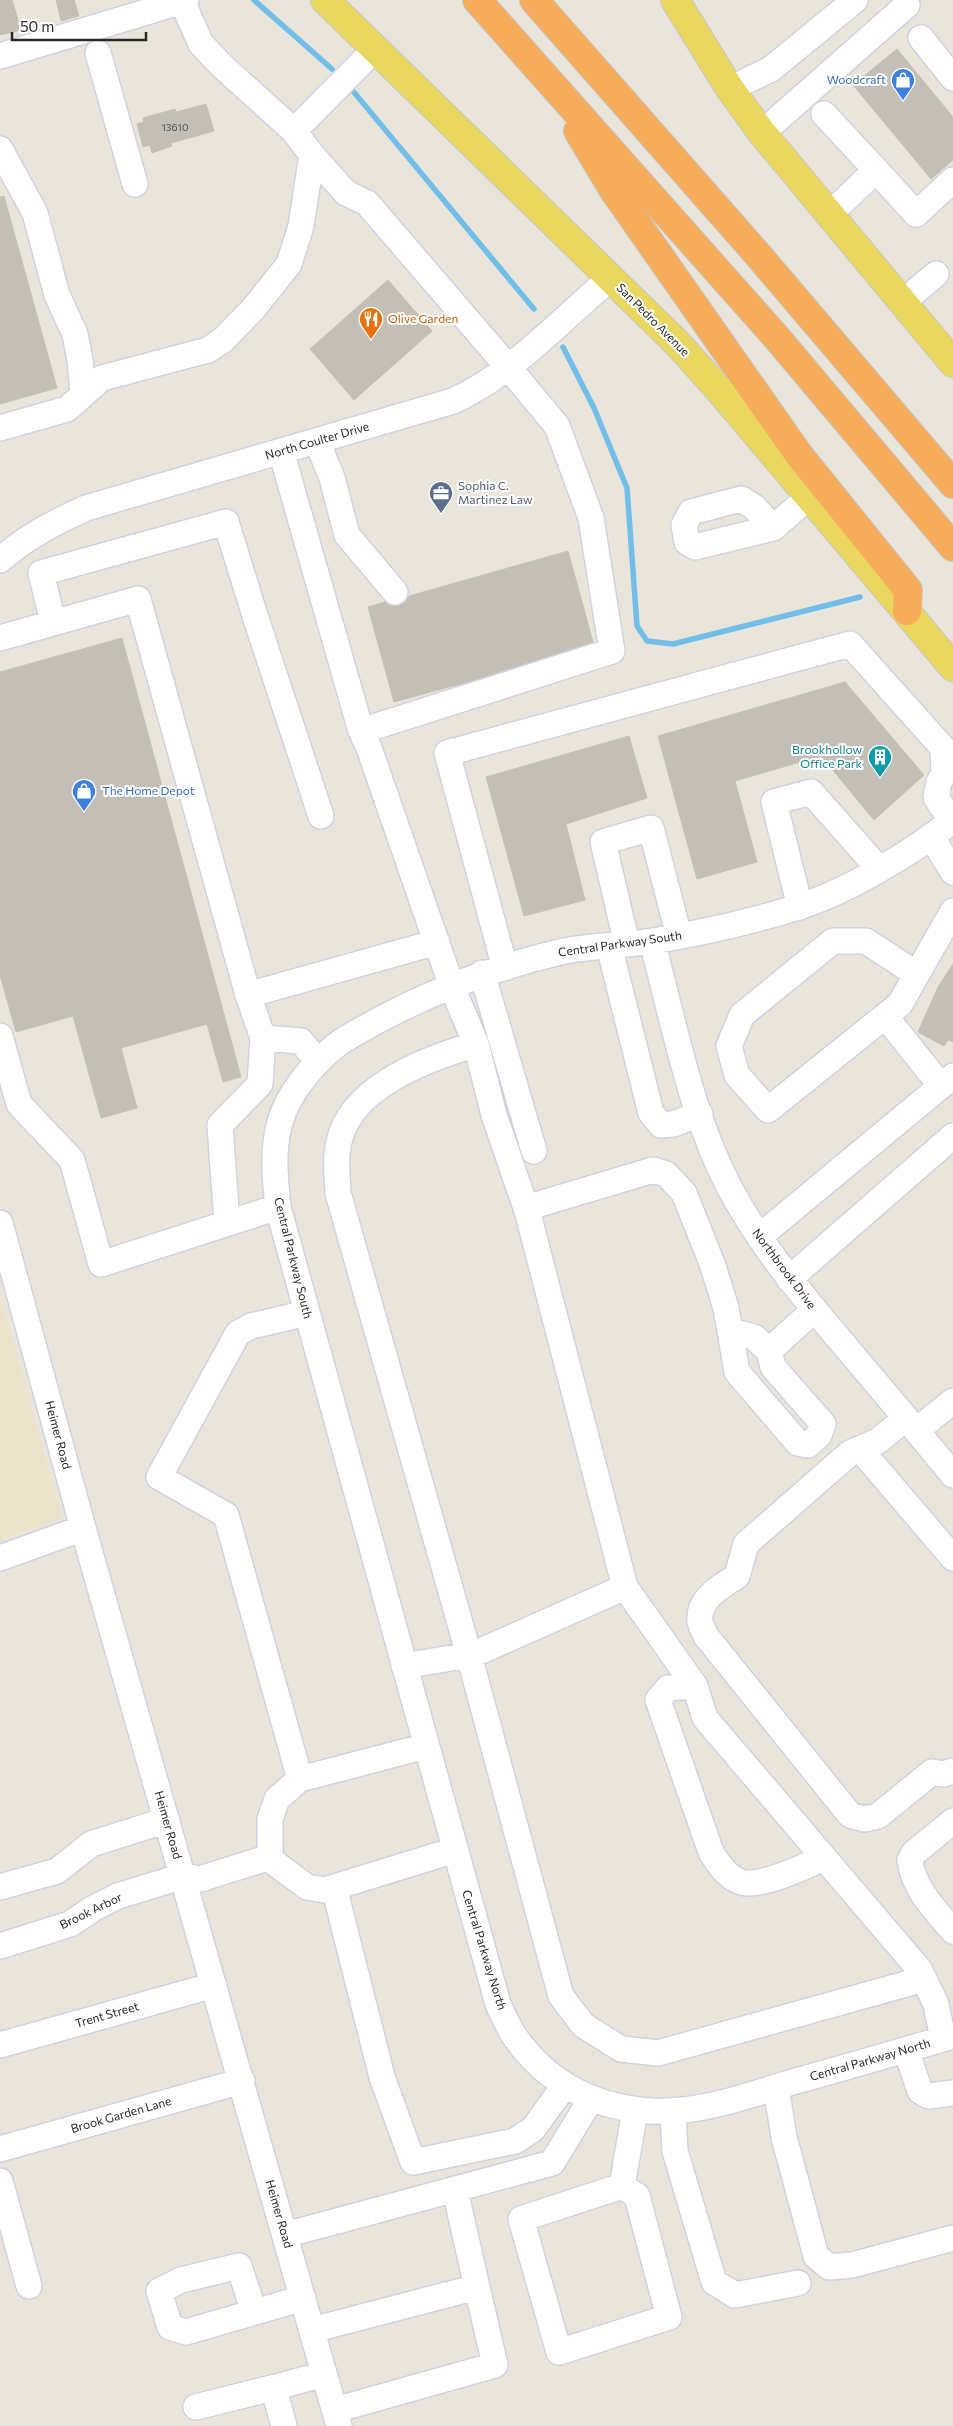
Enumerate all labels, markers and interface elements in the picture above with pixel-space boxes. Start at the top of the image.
scale bar [12,10,146,42]
text: 50 m [20,17,54,35]
shop icon: Woodcraft [890,67,916,101]
place label: Woodcraft [827,72,886,86]
house number: 13610 [162,121,188,133]
street label: San Pedro Avenue [614,280,693,359]
restaurant icon: Olive Garden [358,306,384,340]
place label: Olive Garden [388,311,458,325]
street label: North Coulter Drive [263,418,370,462]
place label: Sophia C. Martinez Law [458,478,533,506]
office icon: Sophia C. Martinez Law [428,480,454,514]
place label: Brookhollow Office Park [792,742,862,770]
building icon: Brookhollow Office Park [867,744,893,778]
shop icon: The Home Depot [71,778,97,812]
place label: The Home Depot [102,783,195,797]
street label: Central Parkway South [557,927,683,959]
street label: Central Parkway South [272,1196,316,1320]
street label: Northbrook Drive [750,1226,819,1311]
street label: Heimer Road [43,1399,75,1471]
street label: Heimer Road [153,1789,185,1861]
street label: Central Parkway North [460,1888,510,2011]
street label: Brook Arbor [57,1889,124,1931]
street label: Trent Street [73,1998,140,2030]
street label: Central Parkway North [808,2035,932,2083]
street label: Brook Garden Lane [69,2093,173,2135]
street label: Heimer Road [264,2178,296,2250]

